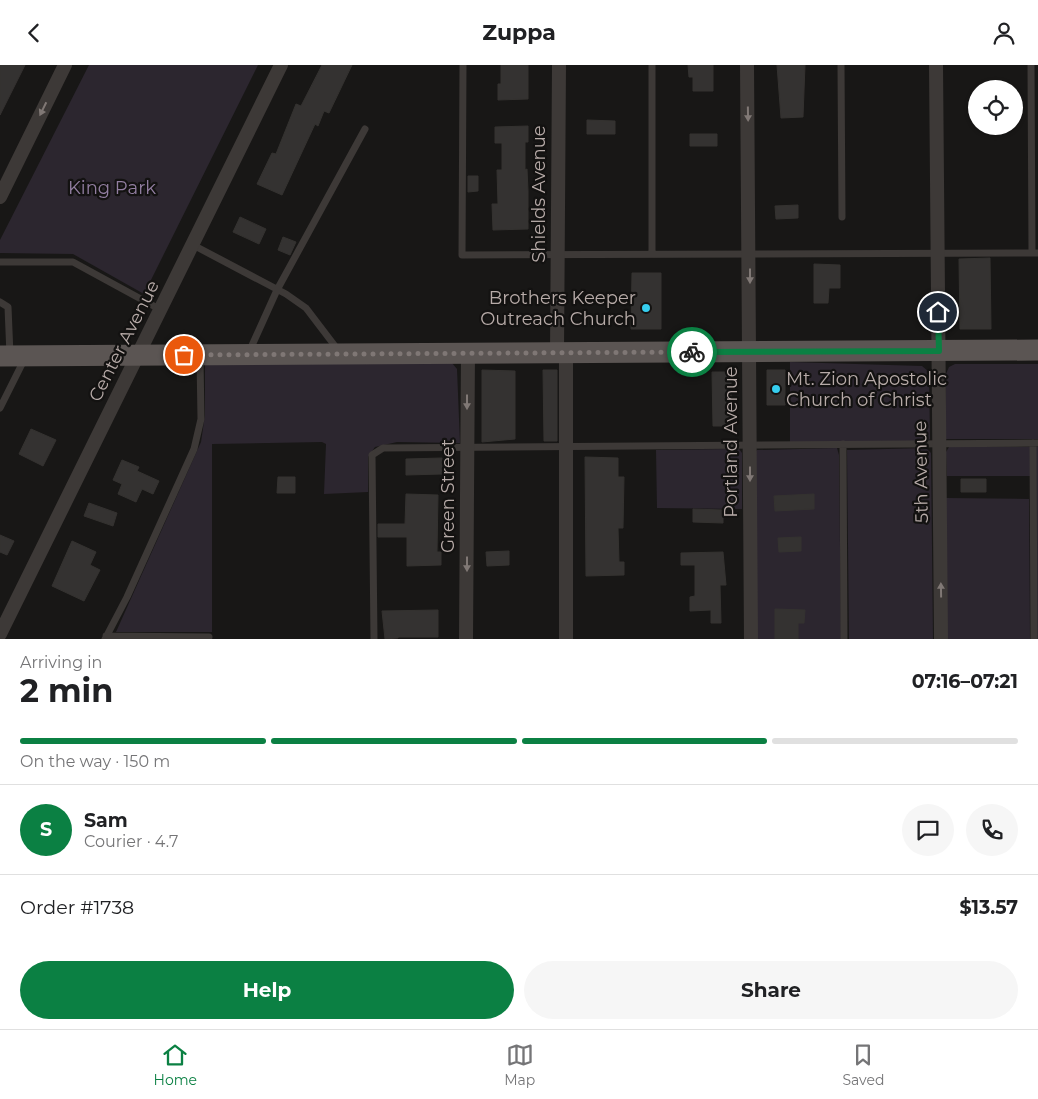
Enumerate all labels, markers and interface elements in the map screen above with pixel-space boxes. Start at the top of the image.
icon: back [20,19,48,47]
text: Zuppa [482,19,556,46]
icon: person [990,19,1018,47]
map controls [968,80,1023,135]
button: locate [968,80,1023,135]
one-way arrow [39,102,47,116]
one-way arrow [744,106,752,122]
street label: Shields Avenue [528,125,550,263]
park label: King Park [68,177,156,199]
one-way arrow [746,268,754,284]
street label: Center Avenue [84,277,164,405]
place label: Brothers Keeper Outreach Church [480,287,636,330]
pin [917,291,959,333]
icon: home [924,298,952,326]
marker: Brothers Keeper Outreach Church [640,302,652,314]
courier [667,327,717,377]
pin [163,334,205,376]
icon: bike [678,338,706,366]
icon: bag [170,341,198,369]
street label: Portland Avenue [720,366,742,518]
place label: Mt. Zion Apostolic Church of Christ [786,368,947,411]
marker: Mt. Zion Apostolic Church of Christ [770,383,782,395]
one-way arrow [463,394,471,410]
street label: 5th Avenue [909,421,933,523]
street label: Green Street [437,439,459,553]
one-way arrow [746,466,754,482]
one-way arrow [463,557,471,573]
one-way arrow [937,582,945,598]
text: Arriving in [20,653,102,672]
text: 07:16–07:21 [912,670,1018,693]
text: 2 min [20,671,113,710]
text: On the way · 150 m [20,752,170,771]
button: chat [902,804,954,856]
button: phone [966,804,1018,856]
text: Sam [84,809,128,832]
text: S [40,818,52,841]
text: Courier · 4.7 [84,832,178,851]
text: Order #1738 [20,896,134,919]
text: $13.57 [960,896,1018,919]
button: Help [20,961,514,1019]
button: Share [524,961,1018,1019]
tab: Home [154,1041,197,1089]
tab: Map [504,1041,535,1089]
tab: Saved [842,1041,884,1089]

